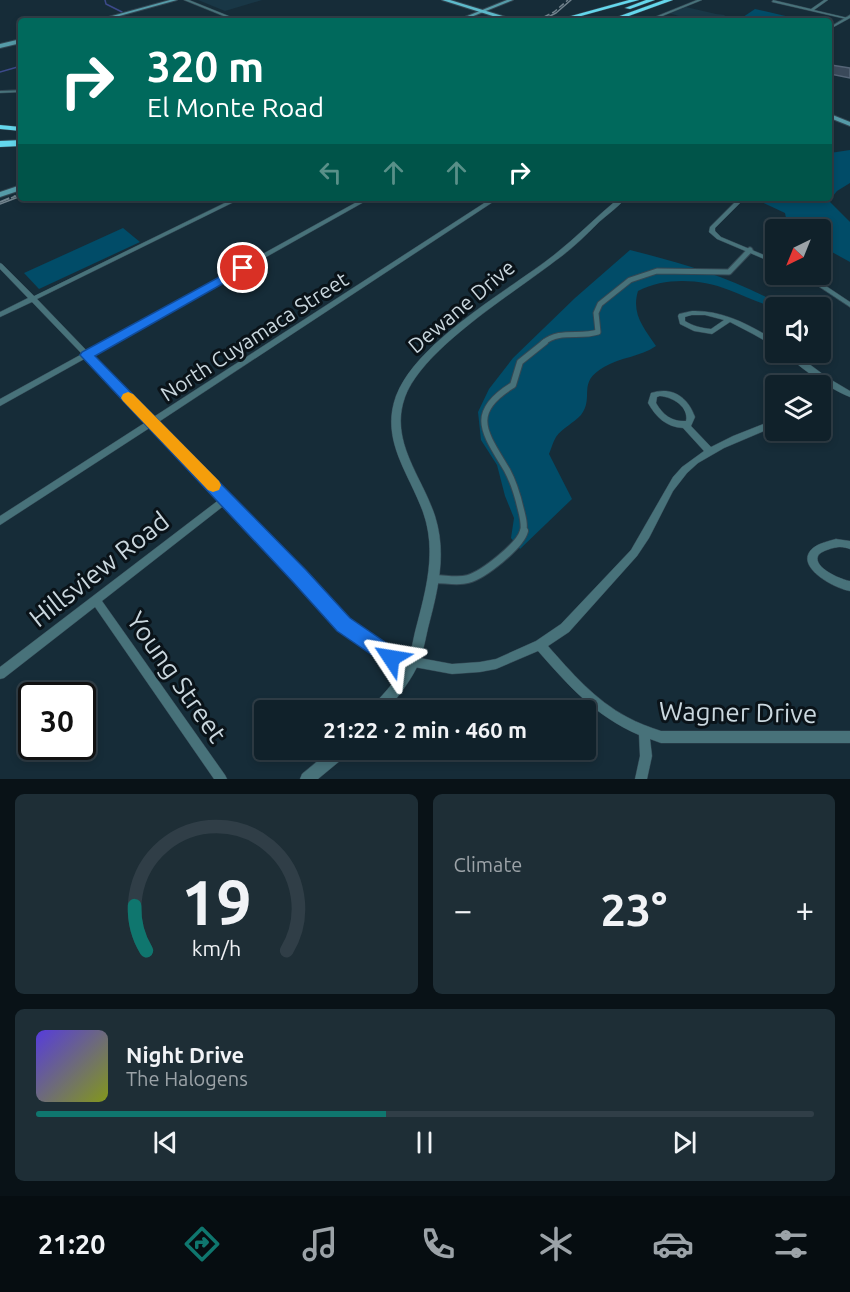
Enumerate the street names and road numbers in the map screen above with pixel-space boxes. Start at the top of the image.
street label: Dewane Drive [403,255,519,357]
street label: North Cuyamaca Street [156,266,352,406]
street label: Hillsview Road [24,506,174,632]
street label: Young Street [121,606,233,748]
street label: Wagner Drive [659,696,817,728]

